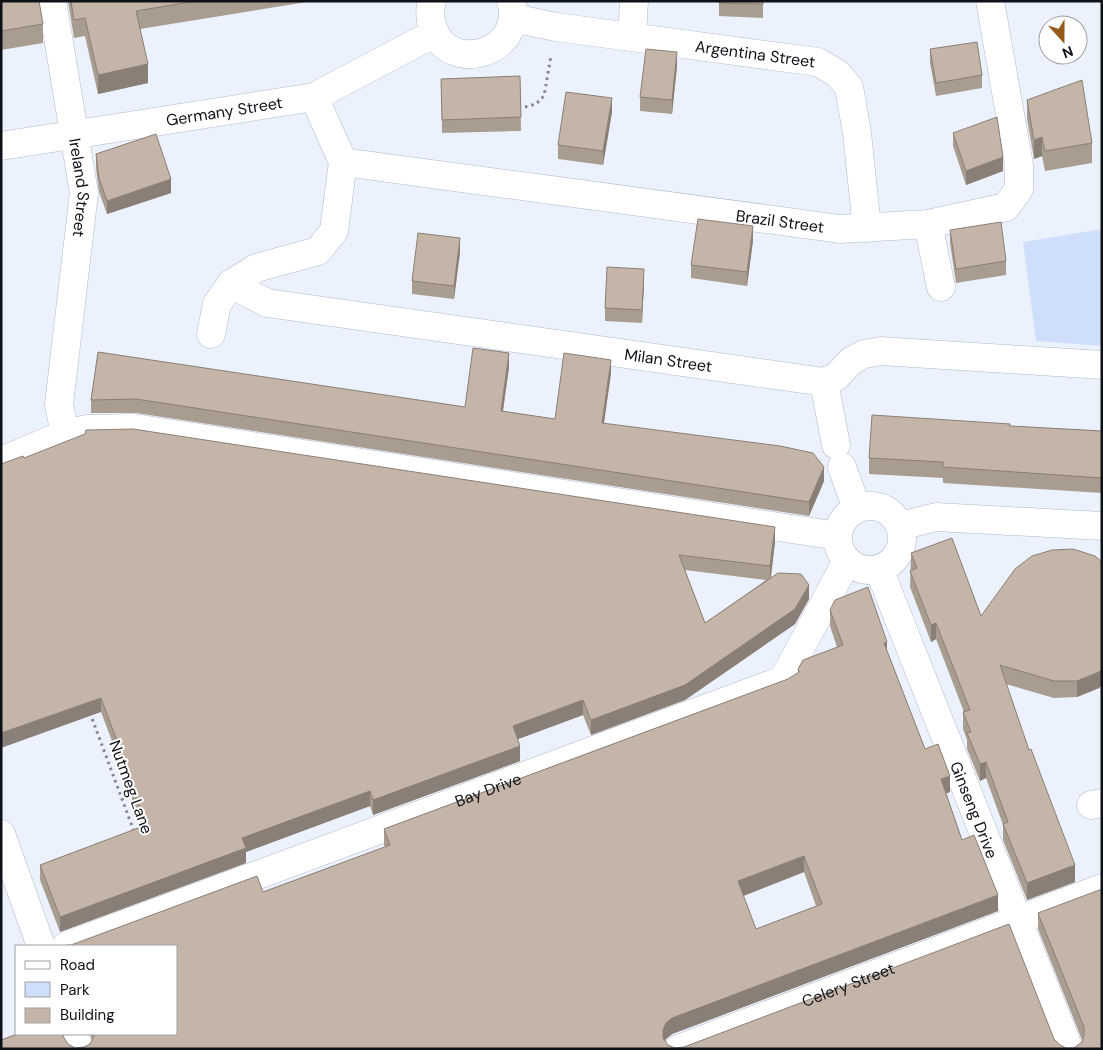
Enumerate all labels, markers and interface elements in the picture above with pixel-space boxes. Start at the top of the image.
north arrow [1038,15,1088,65]
street label: Argentina Street [694,35,817,72]
text: N [1060,42,1076,62]
street label: Germany Street [165,92,284,131]
street label: Ireland Street [65,137,95,238]
street label: Brazil Street [735,205,825,237]
street label: Milan Street [623,343,714,377]
street label: Nutmeg Lane [104,737,158,837]
street label: Ginseng Drive [946,758,1003,861]
street label: Bay Drive [452,768,524,811]
legend [15,945,178,1035]
text: Road [60,955,95,975]
street label: Celery Street [799,957,898,1012]
text: Park [60,980,90,1000]
text: Building [60,1005,115,1025]

